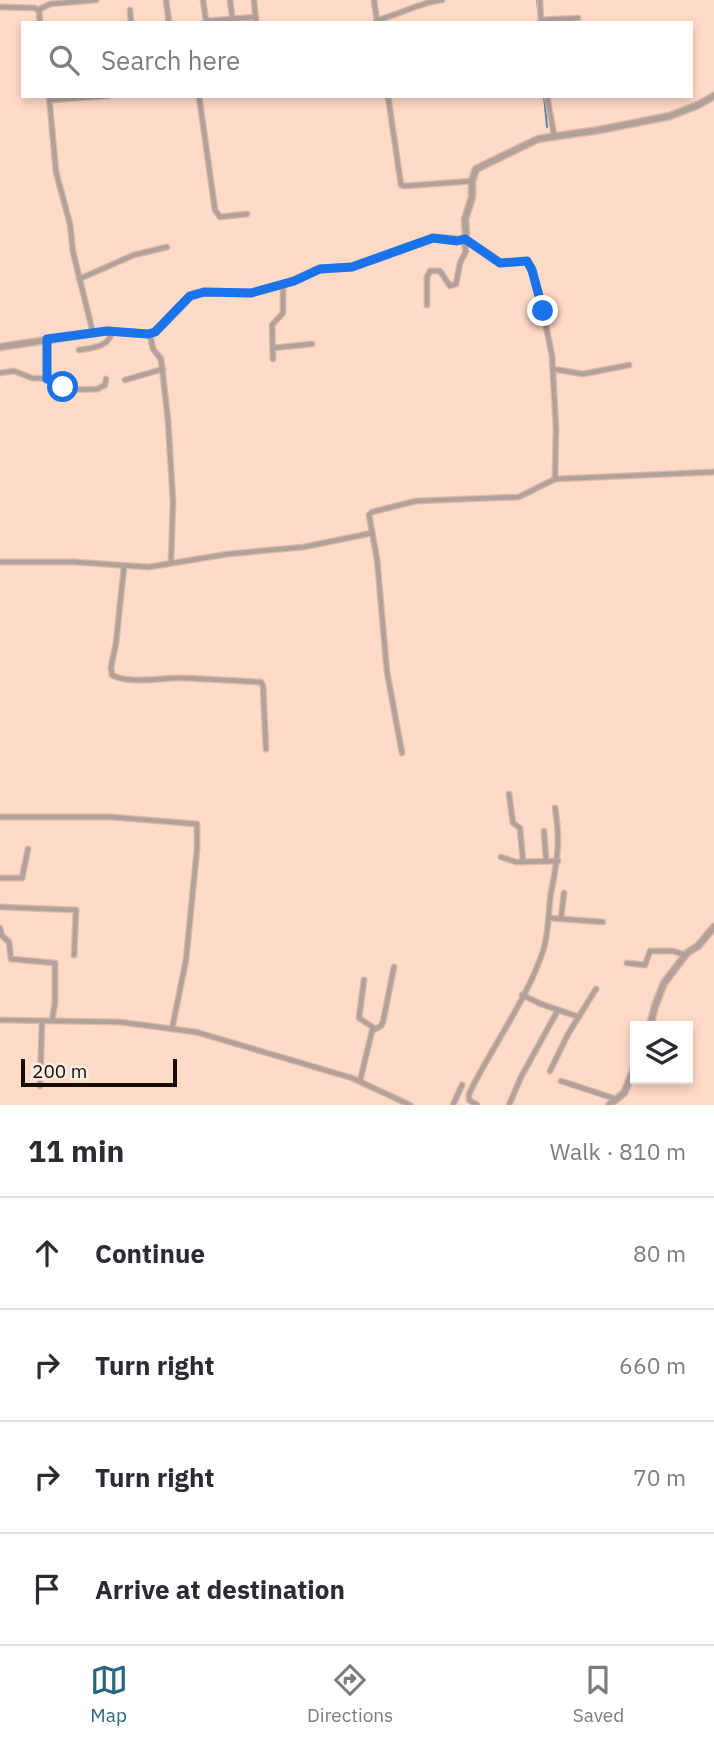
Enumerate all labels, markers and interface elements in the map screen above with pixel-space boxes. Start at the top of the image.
search box [21,21,693,98]
icon: search [45,41,83,79]
text: Search here [101,43,240,77]
route end [527,295,558,326]
route start [47,371,78,402]
map controls [630,1021,693,1084]
button: layers [630,1021,693,1084]
scale bar [21,1056,177,1088]
text: 200 m [32,1059,87,1083]
text: 11 min [28,1131,124,1170]
text: Walk · 810 m [550,1136,686,1166]
icon: ahead [28,1234,66,1272]
text: Continue [95,1236,205,1270]
text: 80 m [633,1238,686,1268]
icon: right [28,1346,66,1384]
text: Turn right [95,1348,214,1382]
text: 660 m [619,1350,686,1380]
icon: right [28,1458,66,1496]
text: Turn right [95,1460,214,1494]
text: 70 m [633,1462,686,1492]
icon: arrive [28,1570,66,1608]
text: Arrive at destination [95,1572,345,1606]
tab: Map [90,1661,128,1727]
tab: Directions [307,1661,393,1727]
tab: Saved [573,1661,624,1727]

